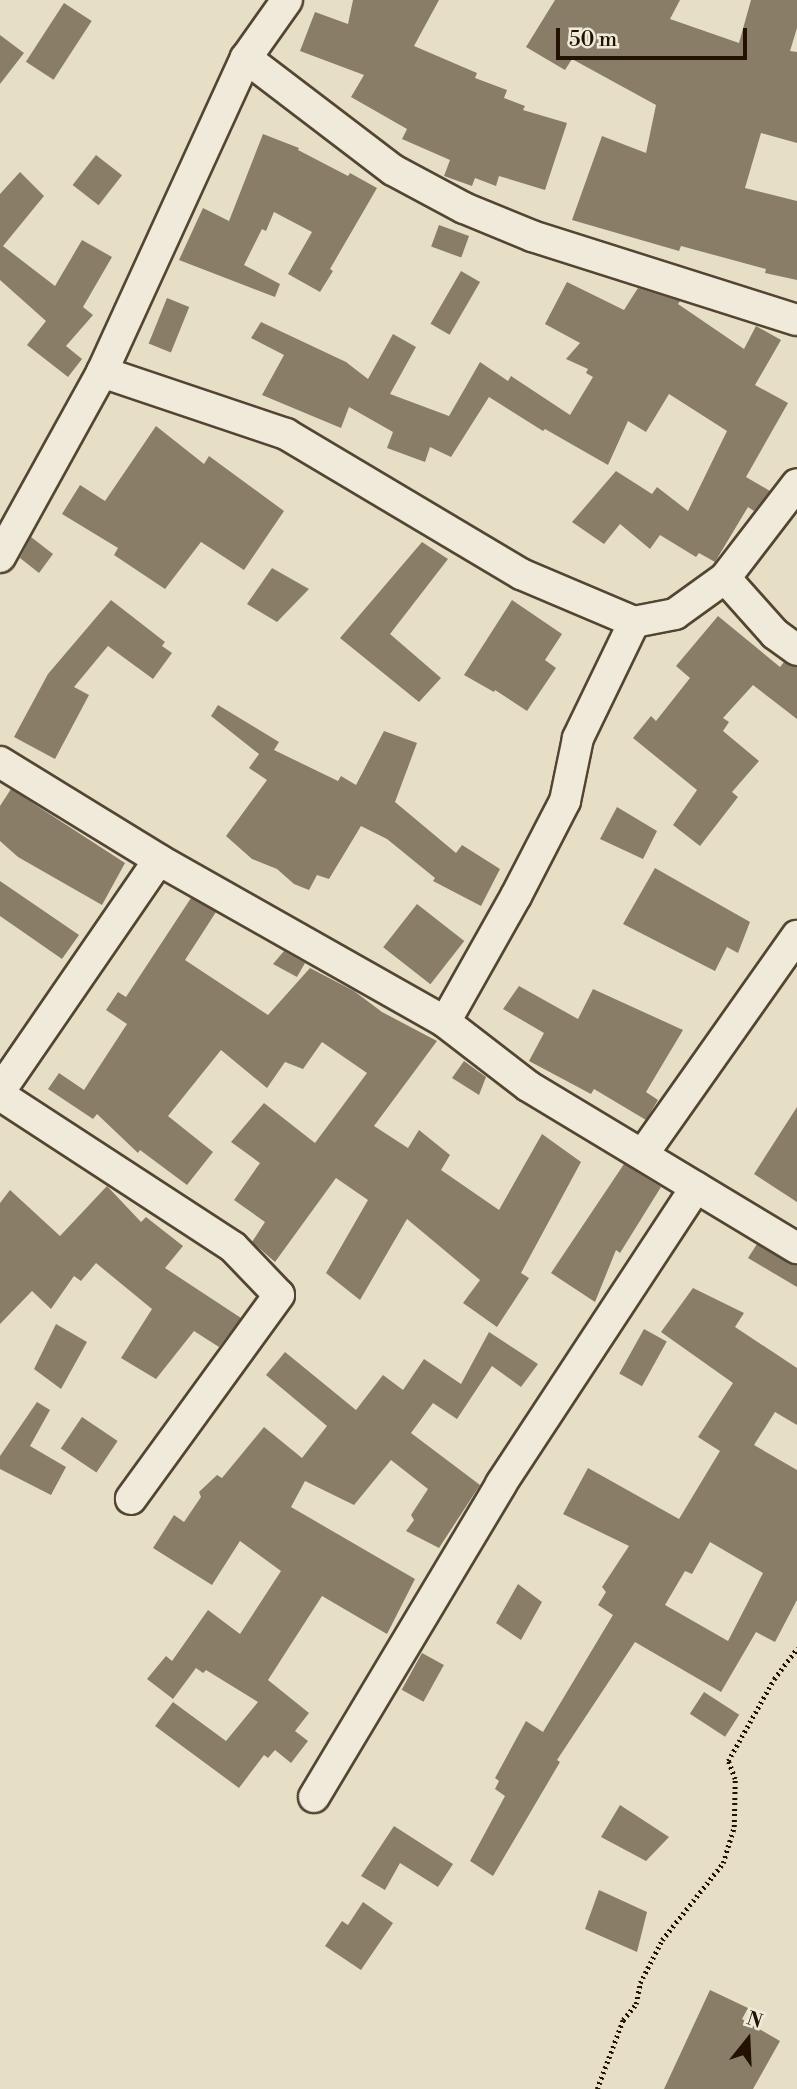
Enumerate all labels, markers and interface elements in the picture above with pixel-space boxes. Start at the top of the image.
scale bar [559,14,750,58]
text: 50 m [569,27,617,53]
north arrow [713,2005,783,2075]
text: N [744,2006,765,2034]

